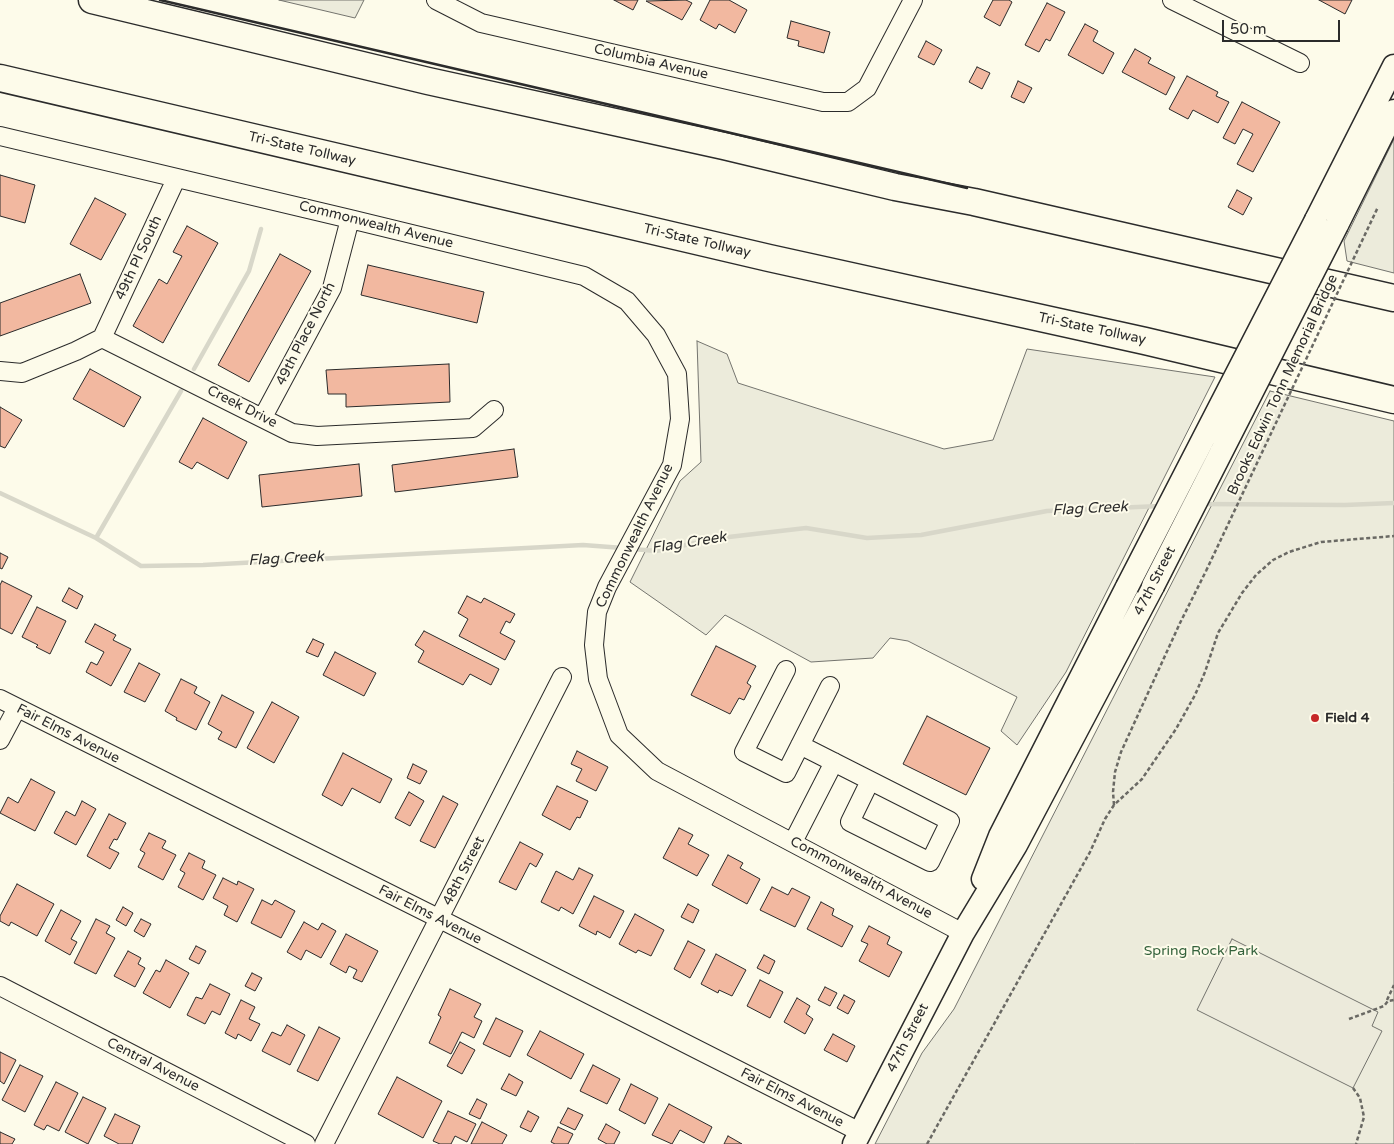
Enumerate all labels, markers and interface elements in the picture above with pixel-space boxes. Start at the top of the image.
scale bar [1224,10,1342,42]
text: 50 m [1230,20,1267,38]
street label: Columbia Avenue [592,41,710,83]
street label: Tri-State Tollway [247,128,357,170]
street label: Commonwealth Avenue [297,198,455,252]
street label: 49th Pl South [112,213,166,303]
street label: Tri-State Tollway [642,220,752,262]
street label: Brooks Edwin Tonn Memorial Bridge [1224,272,1342,498]
street label: 49th Place North [273,280,339,388]
street label: Tri-State Tollway [1037,309,1147,349]
street label: Creek Drive [204,382,280,432]
street label: Commonwealth Avenue [593,461,677,611]
water label: Flag Creek [1052,498,1128,520]
water label: Flag Creek [650,528,728,558]
street label: 47th Street [1130,544,1180,618]
water label: Flag Creek [248,548,324,570]
street label: Fair Elms Avenue [14,701,122,767]
place label: Field 4 [1325,710,1370,726]
marker: Field 4 [1309,712,1321,724]
street label: Commonwealth Avenue [787,833,935,923]
street label: 48th Street [439,834,489,908]
street label: Fair Elms Avenue [376,882,484,948]
park label: Spring Rock Park [1144,943,1258,959]
street label: 47th Street [883,1001,933,1075]
street label: Central Avenue [104,1034,202,1096]
street label: Fair Elms Avenue [738,1065,846,1131]

